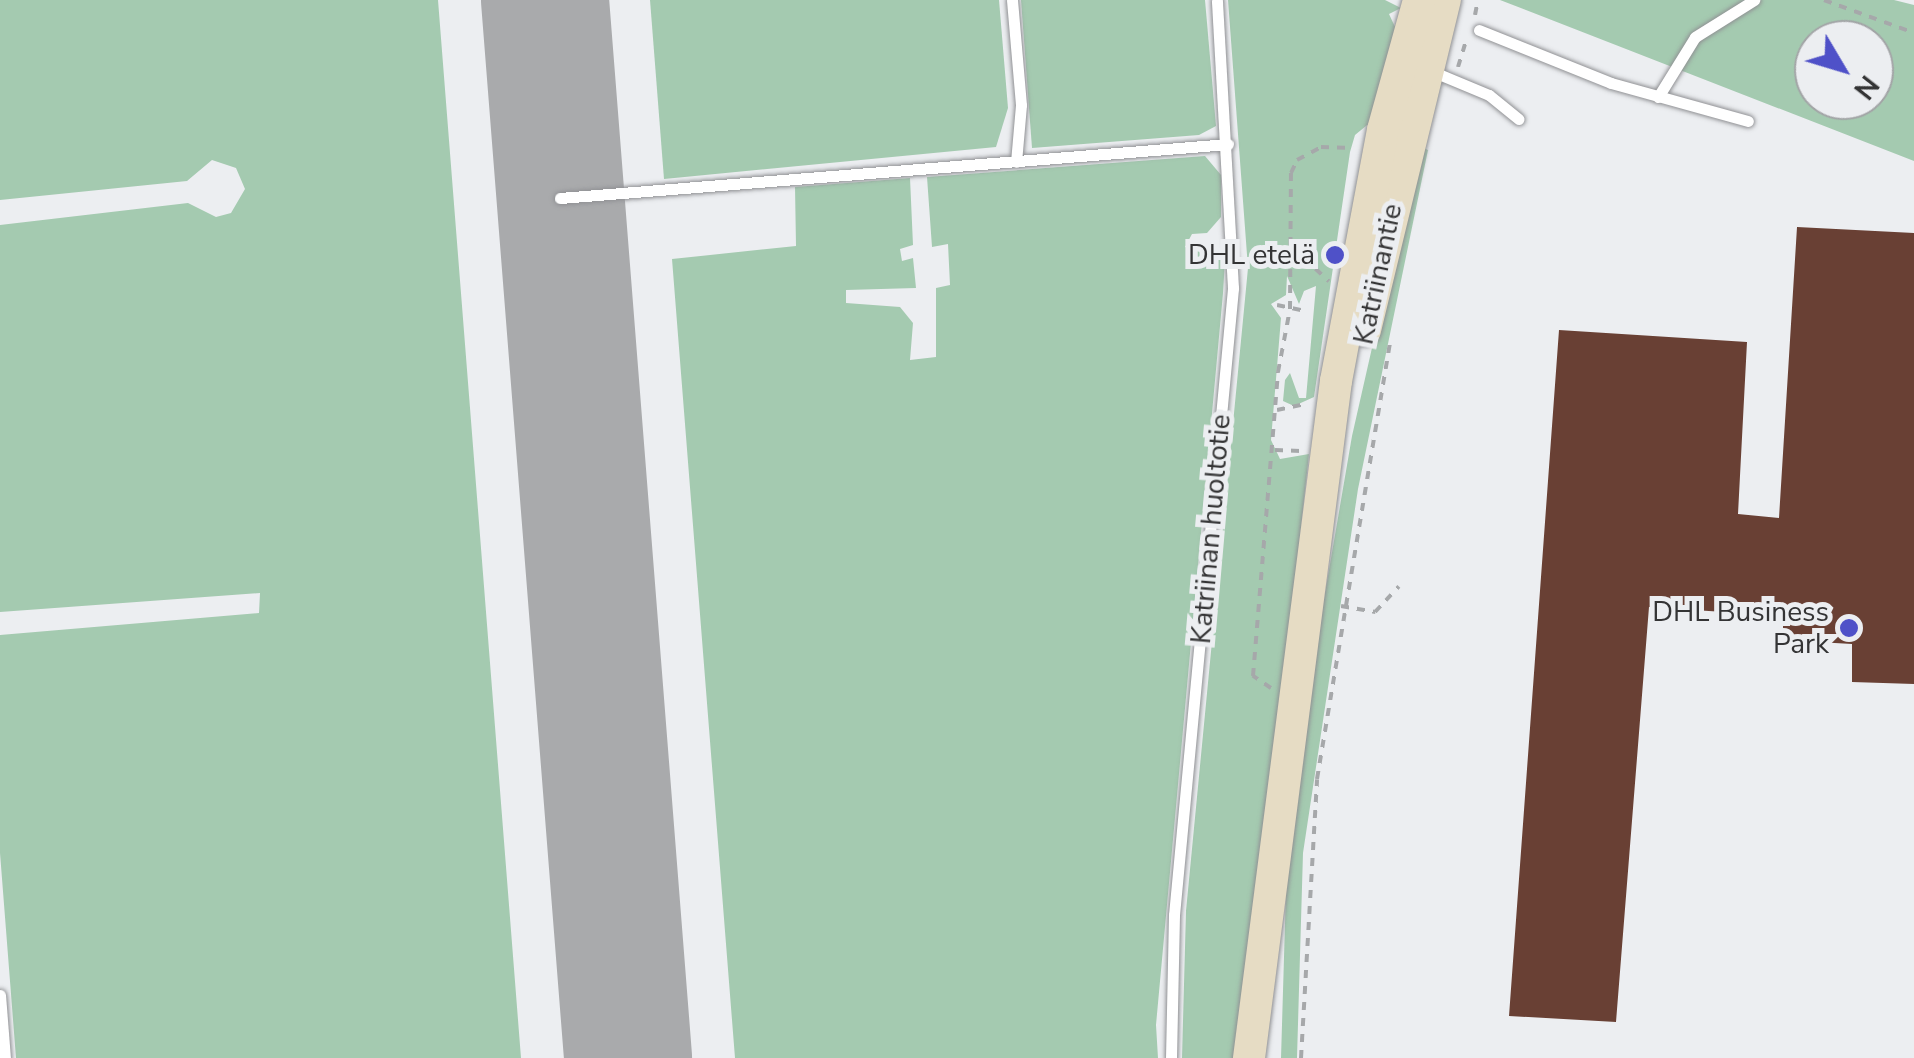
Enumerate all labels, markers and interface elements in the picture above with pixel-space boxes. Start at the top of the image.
north arrow [1794,20,1894,120]
text: N [1845,67,1887,107]
street label: Katriinantie [1347,201,1409,347]
place label: DHL etelä [1188,238,1315,272]
marker: DHL etelä [1324,244,1346,266]
street label: Katriinan huoltotie [1184,413,1238,645]
place label: DHL Business Park [1652,595,1829,661]
marker: DHL Business Park [1838,617,1860,639]

